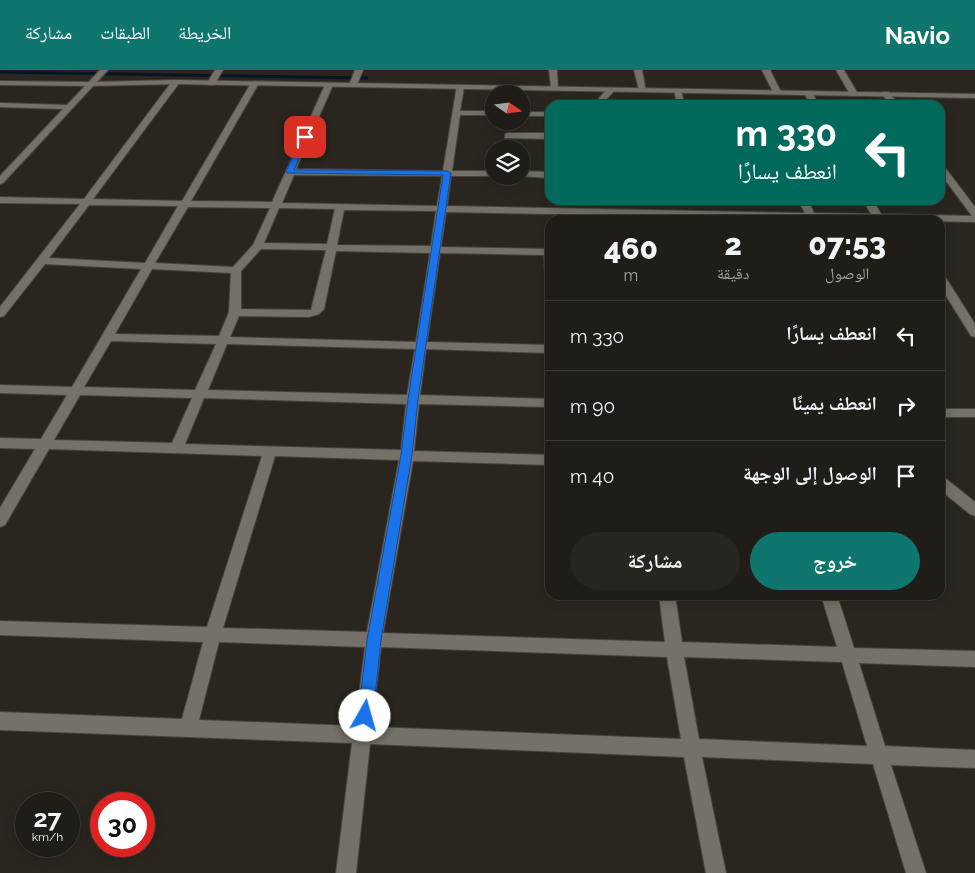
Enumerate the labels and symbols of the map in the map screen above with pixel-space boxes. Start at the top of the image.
north arrow [485,85,530,130]
pin [284,116,326,158]
position arrow [338,689,390,741]
speed limit sign: 30 [90,792,155,857]

